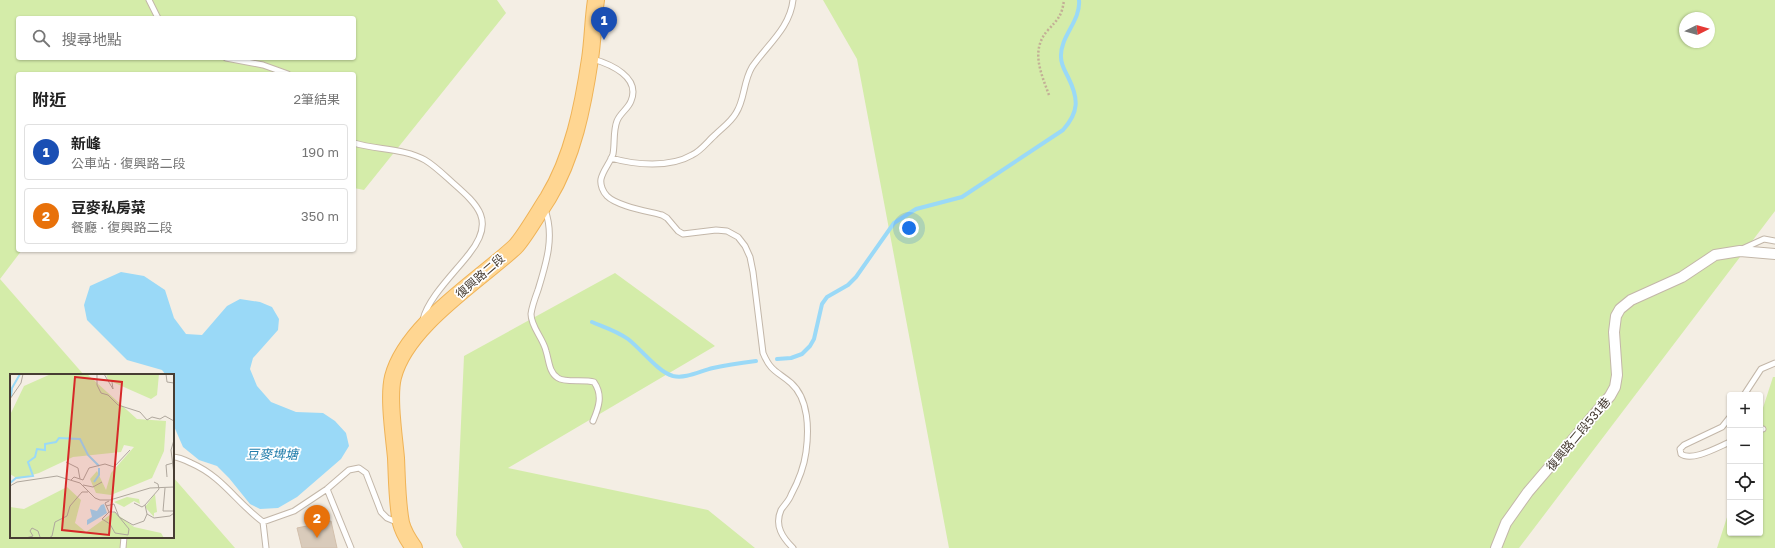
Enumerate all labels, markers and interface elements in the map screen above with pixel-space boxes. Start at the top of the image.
pin: 1 [591,7,617,40]
north arrow [1679,12,1715,48]
search box [16,16,356,60]
icon: search [30,27,52,49]
text: 搜尋地點 [62,30,122,48]
text: 附近 [32,89,66,110]
text: 2筆結果 [293,91,340,107]
text: 新峰 [71,134,101,152]
text: 1 [43,144,49,160]
text: 190 m [302,144,339,160]
text: 公車站 · 復興路二段 [71,155,185,171]
text: 豆麥私房菜 [71,198,146,216]
text: 2 [42,208,50,224]
text: 350 m [301,208,339,224]
your location [899,218,919,238]
text: 餐廳 · 復興路二段 [71,219,172,235]
street label: 復興路二段 [452,251,508,301]
inset map [10,374,174,538]
map controls [1727,392,1763,536]
button: + [1727,392,1763,428]
street label: 復興路二段531巷 [1543,394,1613,474]
button: − [1727,428,1763,464]
water label: 豆麥埤塘 [246,446,300,462]
button: locate [1727,464,1763,500]
button: layers [1727,500,1763,536]
pin: 2 [304,505,330,538]

